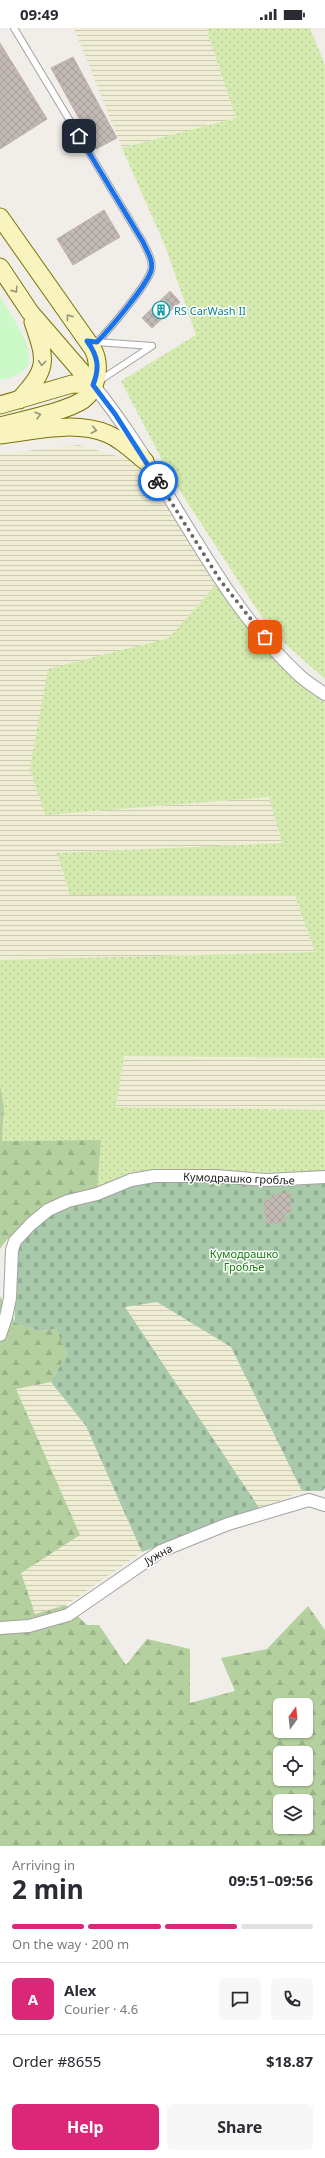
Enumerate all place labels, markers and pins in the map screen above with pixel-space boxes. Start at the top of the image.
pin [62,119,96,153]
building icon: RS CarWash II [151,300,171,320]
place label: RS CarWash II [174,303,246,318]
pin [248,620,282,654]

